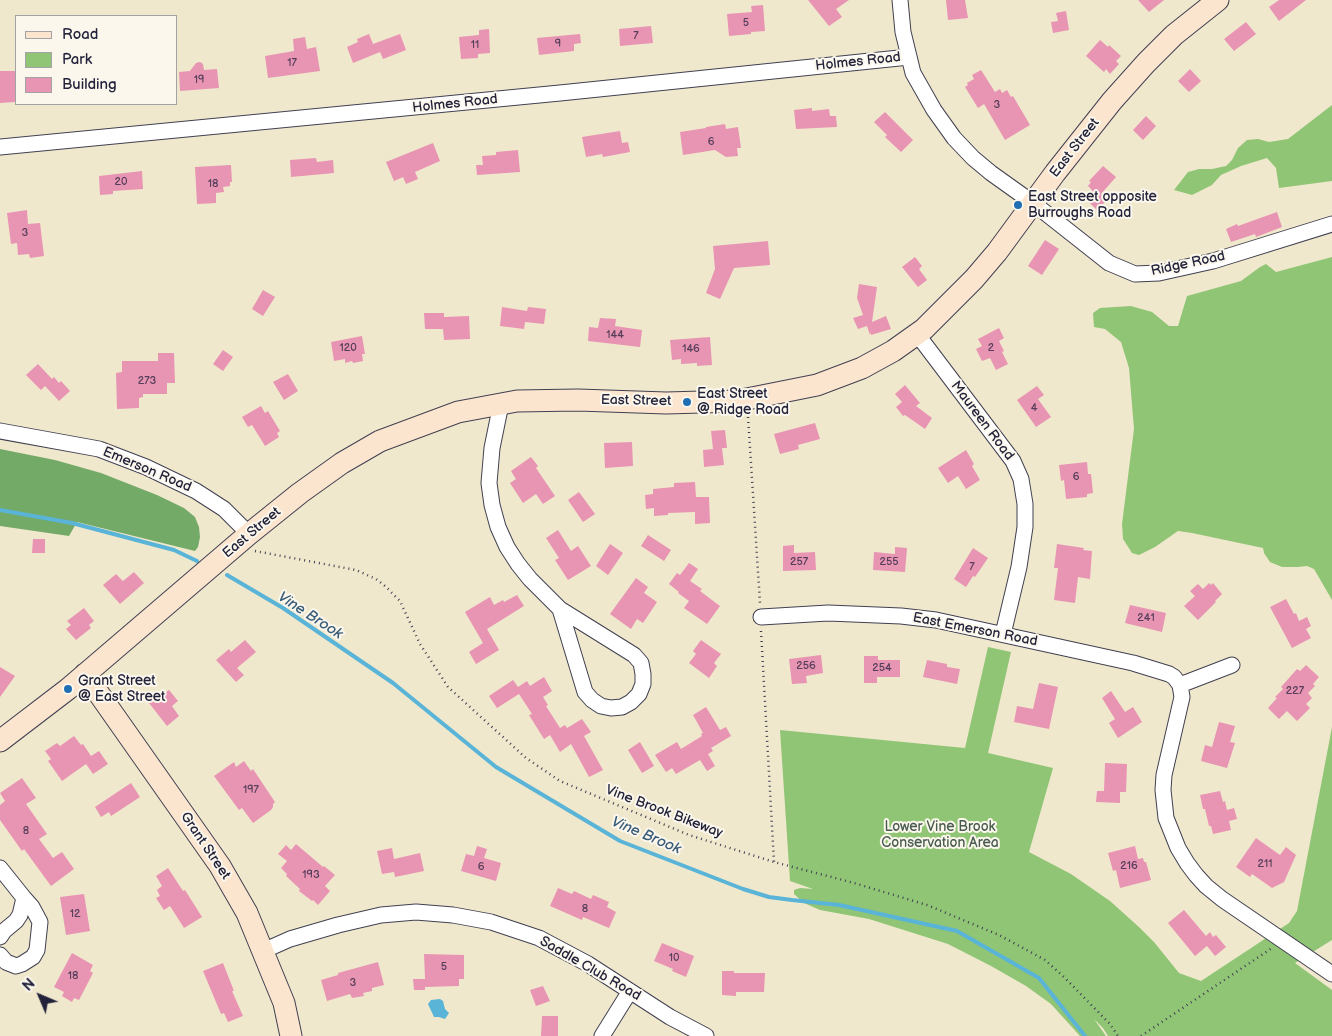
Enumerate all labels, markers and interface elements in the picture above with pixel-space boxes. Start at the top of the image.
legend [15,15,178,105]
house number: 5 [743,16,749,30]
text: Road [62,25,98,44]
house number: 7 [633,29,639,43]
house number: 9 [555,37,561,51]
house number: 11 [471,38,479,52]
street label: Holmes Road [814,49,902,75]
text: Park [62,50,92,69]
house number: 17 [287,56,297,70]
house number: 19 [194,73,204,87]
text: Building [62,75,117,94]
street label: Holmes Road [411,91,499,117]
house number: 3 [994,98,1000,112]
street label: East Street [1047,115,1103,181]
house number: 6 [708,135,714,149]
house number: 20 [115,175,127,189]
house number: 18 [208,177,218,191]
place label: East Street opposite Burroughs Road [1028,189,1157,222]
marker: East Street opposite Burroughs Road [1012,199,1024,211]
house number: 3 [22,226,28,240]
street label: Ridge Road [1149,248,1227,280]
house number: 144 [606,328,624,342]
house number: 120 [339,341,357,355]
house number: 2 [988,341,994,355]
house number: 146 [682,342,700,356]
house number: 273 [138,374,156,388]
street label: Maureen Road [947,378,1017,464]
place label: East Street @ Ridge Road [697,386,789,418]
street label: East Street [601,392,671,410]
marker: East Street @ Ridge Road [681,396,693,408]
house number: 4 [1031,401,1037,415]
street label: Emerson Road [100,444,194,496]
house number: 6 [1073,470,1079,484]
street label: East Street [220,504,284,562]
house number: 257 [790,555,808,569]
house number: 255 [879,555,899,569]
house number: 7 [969,560,975,574]
water label: Vine Brook [274,588,346,644]
street label: East Emerson Road [911,610,1039,650]
house number: 241 [1137,611,1155,625]
house number: 256 [796,659,816,673]
house number: 254 [872,661,892,675]
place label: Grant Street @ East Street [78,673,165,706]
marker: Grant Street @ East Street [62,683,74,695]
house number: 227 [1286,684,1304,698]
street label: Vine Brook Bikeway [603,782,725,842]
house number: 197 [243,783,259,797]
street label: Grant Street [176,809,234,883]
water label: Vine Brook [608,813,684,859]
park label: Lower Vine Brook Conservation Area [881,819,999,852]
house number: 8 [23,824,29,838]
house number: 211 [1258,857,1272,871]
house number: 216 [1120,859,1138,873]
house number: 6 [478,860,484,874]
house number: 193 [302,868,320,882]
house number: 8 [582,902,588,916]
house number: 12 [70,907,80,921]
street label: Saddle Club Road [536,933,644,1005]
house number: 10 [669,951,679,965]
house number: 5 [441,960,447,974]
house number: 18 [68,969,78,983]
north arrow [15,971,65,1021]
text: N [19,975,39,995]
house number: 3 [350,976,356,990]

